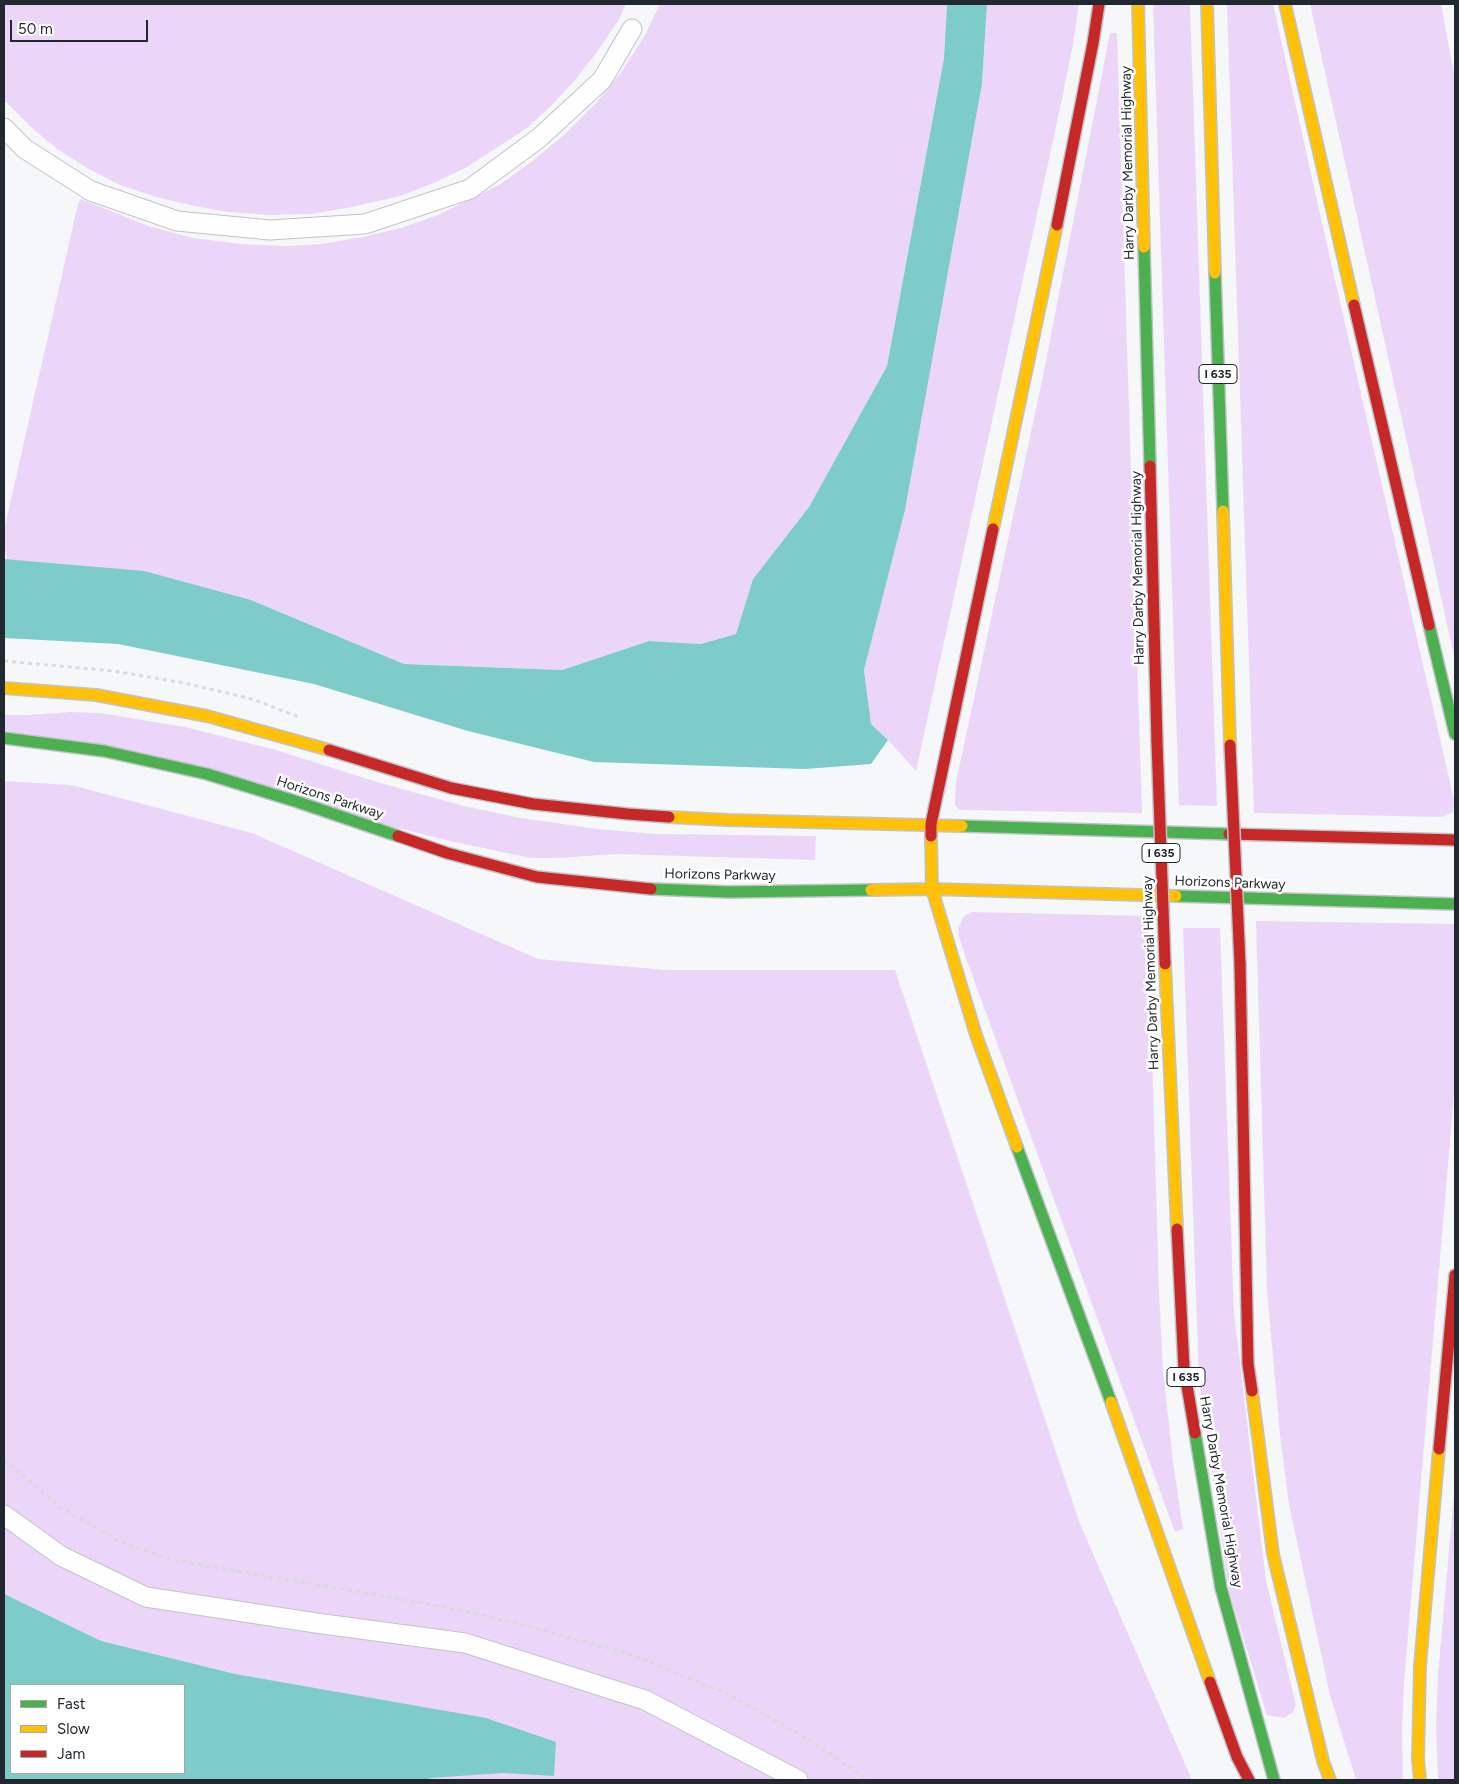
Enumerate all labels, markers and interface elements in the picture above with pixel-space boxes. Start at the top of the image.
scale bar [12,10,150,42]
text: 50 m [18,20,53,38]
street label: Harry Darby Memorial Highway [1118,66,1138,260]
road number: I 635 [1199,364,1237,384]
street label: Harry Darby Memorial Highway [1128,471,1148,665]
street label: Horizons Parkway [275,773,385,823]
road number: I 635 [1142,844,1180,862]
street label: Horizons Parkway [664,866,776,884]
street label: Horizons Parkway [1174,873,1286,893]
street label: Harry Darby Memorial Highway [1139,876,1163,1070]
road number: I 635 [1167,1368,1205,1386]
street label: Harry Darby Memorial Highway [1196,1395,1246,1589]
legend [10,1684,185,1774]
text: Fast [57,1695,85,1713]
text: Slow [57,1720,90,1738]
text: Jam [57,1745,85,1763]

